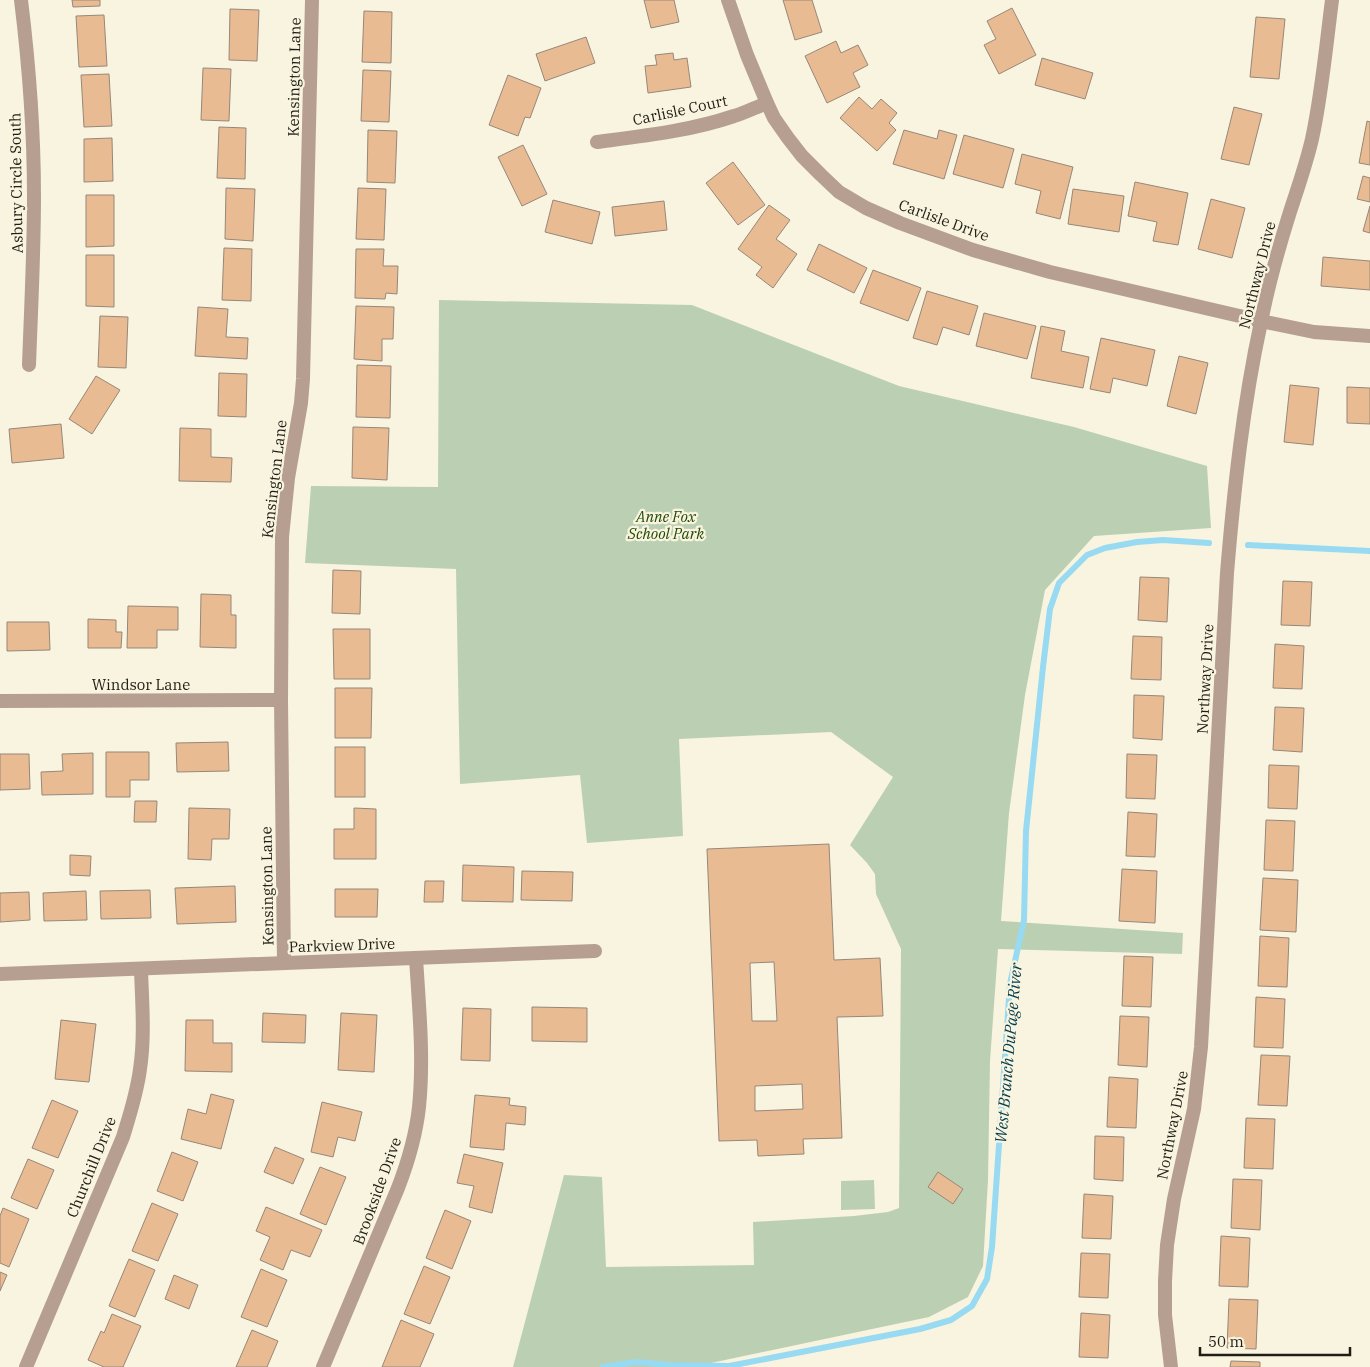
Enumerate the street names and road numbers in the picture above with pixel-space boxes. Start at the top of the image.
street label: Kensington Lane [283,17,305,137]
street label: Carlisle Court [631,91,729,129]
street label: Asbury Circle South [5,113,27,253]
street label: Carlisle Drive [896,195,992,245]
street label: Northway Drive [1234,219,1280,331]
street label: Kensington Lane [257,419,291,539]
street label: Northway Drive [1193,623,1217,735]
street label: Windsor Lane [92,675,190,694]
street label: Kensington Lane [256,826,278,946]
street label: Parkview Drive [288,934,396,956]
street label: Northway Drive [1152,1069,1192,1181]
street label: Churchill Drive [62,1114,120,1220]
street label: Brookside Drive [349,1135,405,1247]

